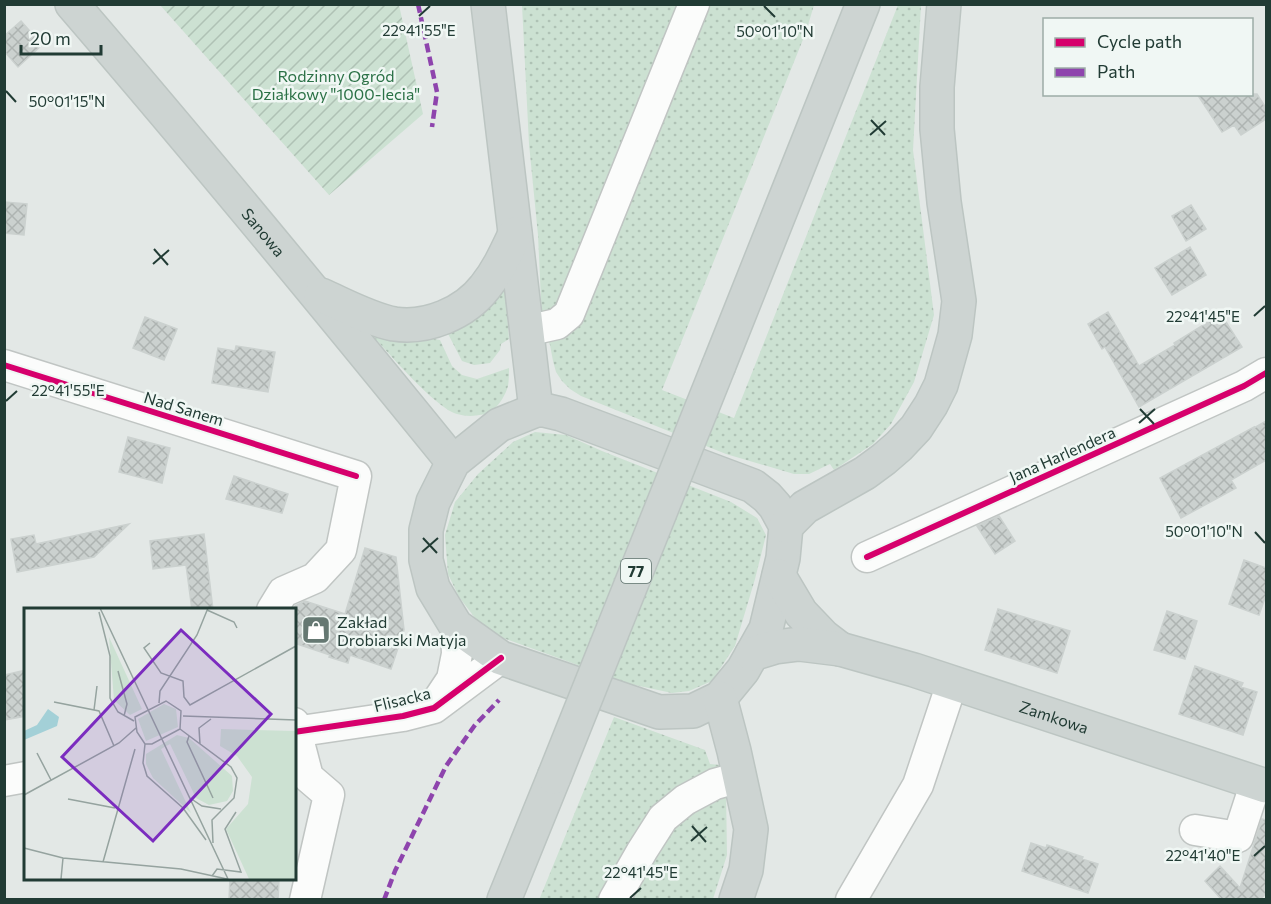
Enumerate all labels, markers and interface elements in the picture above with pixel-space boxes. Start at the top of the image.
scale bar [21,18,100,56]
legend [1043,18,1253,96]
text: 22°41'55"E [382,21,456,39]
text: 50°01'10"N [736,22,814,40]
text: 20 m [30,27,71,49]
text: Cycle path [1097,30,1182,52]
text: Path [1097,60,1135,82]
park label: Rodzinny Ogród Działkowy "1000-lecia" [252,66,420,103]
text: 50°01'15"N [29,92,105,110]
street label: Sanowa [239,204,290,260]
text: 22°41'45"E [1166,307,1240,325]
text: 22°41'55"E [31,381,105,399]
street label: Nad Sanem [142,387,226,429]
street label: Jana Harlendera [1006,422,1118,486]
text: 50°01'10"N [1165,522,1243,540]
road number: 77 [621,559,651,583]
inset map [24,608,296,880]
place label: Zakład Drobiarski Matyja [337,612,466,649]
shop icon: Zakład Drobiarski Matyja [300,614,332,646]
street label: Flisacka [372,683,432,715]
street label: Zamkowa [1017,696,1091,736]
text: 22°41'40"E [1165,846,1241,864]
text: 22°41'45"E [604,863,678,881]

